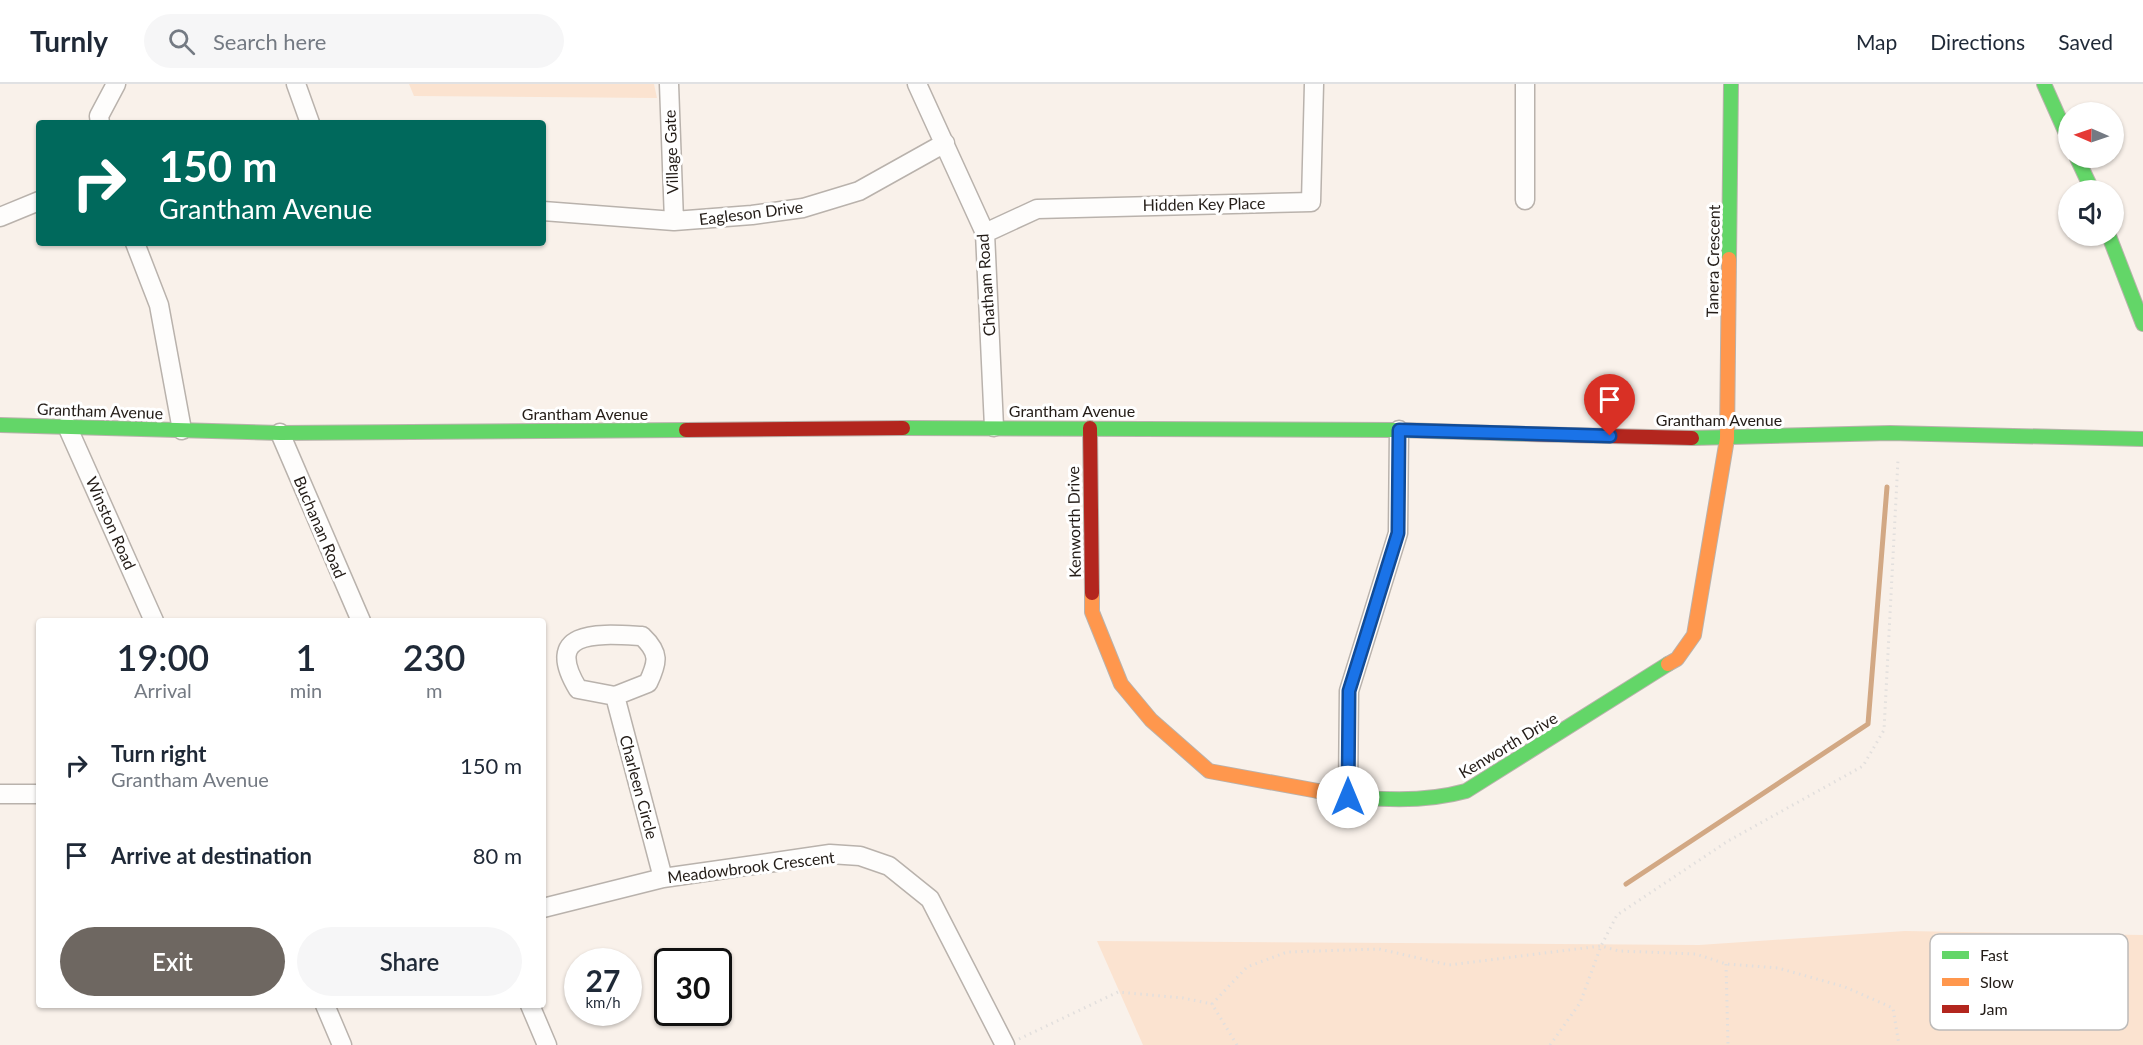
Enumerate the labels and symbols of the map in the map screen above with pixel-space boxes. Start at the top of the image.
north arrow [2058,102,2124,168]
street label: Village Gate [660,109,681,195]
street label: Hidden Key Place [1142,193,1266,214]
street label: Eagleson Drive [698,197,804,228]
street label: Tanera Crescent [1702,204,1723,318]
street label: Chatham Road [972,233,999,337]
pin [1584,374,1635,436]
street label: Grantham Avenue [37,399,163,422]
street label: Grantham Avenue [1009,401,1135,420]
street label: Grantham Avenue [522,404,648,423]
street label: Grantham Avenue [1656,410,1782,429]
street label: Kenworth Drive [1063,466,1084,578]
street label: Winston Road [83,473,140,572]
street label: Buchanan Road [290,473,351,581]
street label: Kenworth Drive [1455,708,1560,781]
street label: Charleen Circle [616,733,663,841]
position arrow [1316,765,1380,829]
street label: Meadowbrook Crescent [666,847,836,886]
legend [1930,934,2128,1030]
text: Fast [1980,945,2009,964]
speed limit sign: 30 [654,948,732,1026]
text: Slow [1980,972,2014,991]
text: Jam [1980,999,2008,1018]

